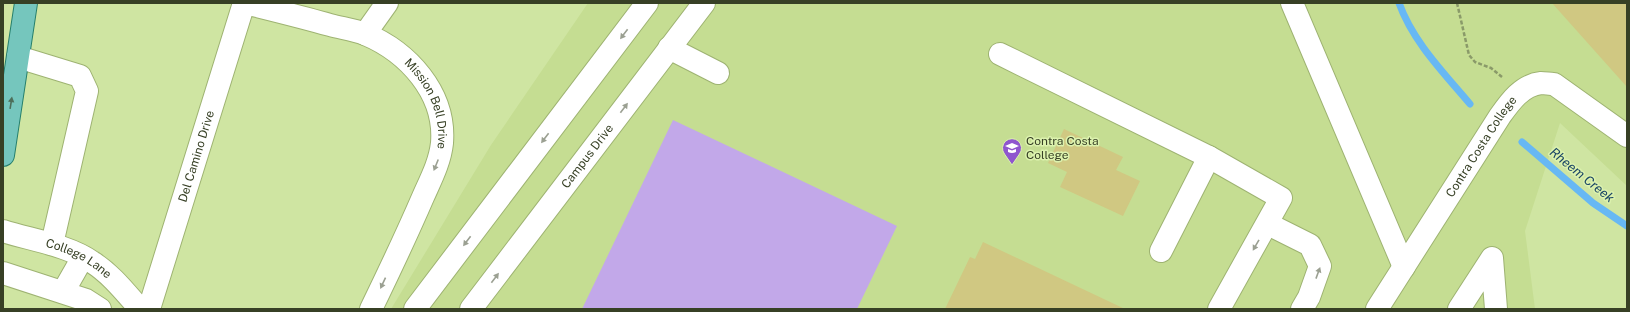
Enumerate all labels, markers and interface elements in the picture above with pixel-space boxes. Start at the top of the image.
one-way arrow [620,29,628,40]
street label: Mission Bell Drive [402,56,449,150]
street label: Contra Costa College [1443,93,1520,200]
one-way arrow [8,97,14,109]
one-way arrow [620,102,628,113]
street label: Del Camino Drive [176,108,217,204]
street label: Campus Drive [558,121,616,191]
one-way arrow [541,132,549,143]
place label: Contra Costa College [1026,134,1099,162]
school or university icon: Contra Costa College [1001,137,1023,165]
water label: Rheem Creek [1547,144,1617,206]
one-way arrow [433,159,439,171]
street label: College Lane [44,236,115,281]
one-way arrow [462,236,471,247]
one-way arrow [1252,239,1259,251]
one-way arrow [1315,267,1321,279]
one-way arrow [491,273,499,284]
one-way arrow [380,278,386,289]

